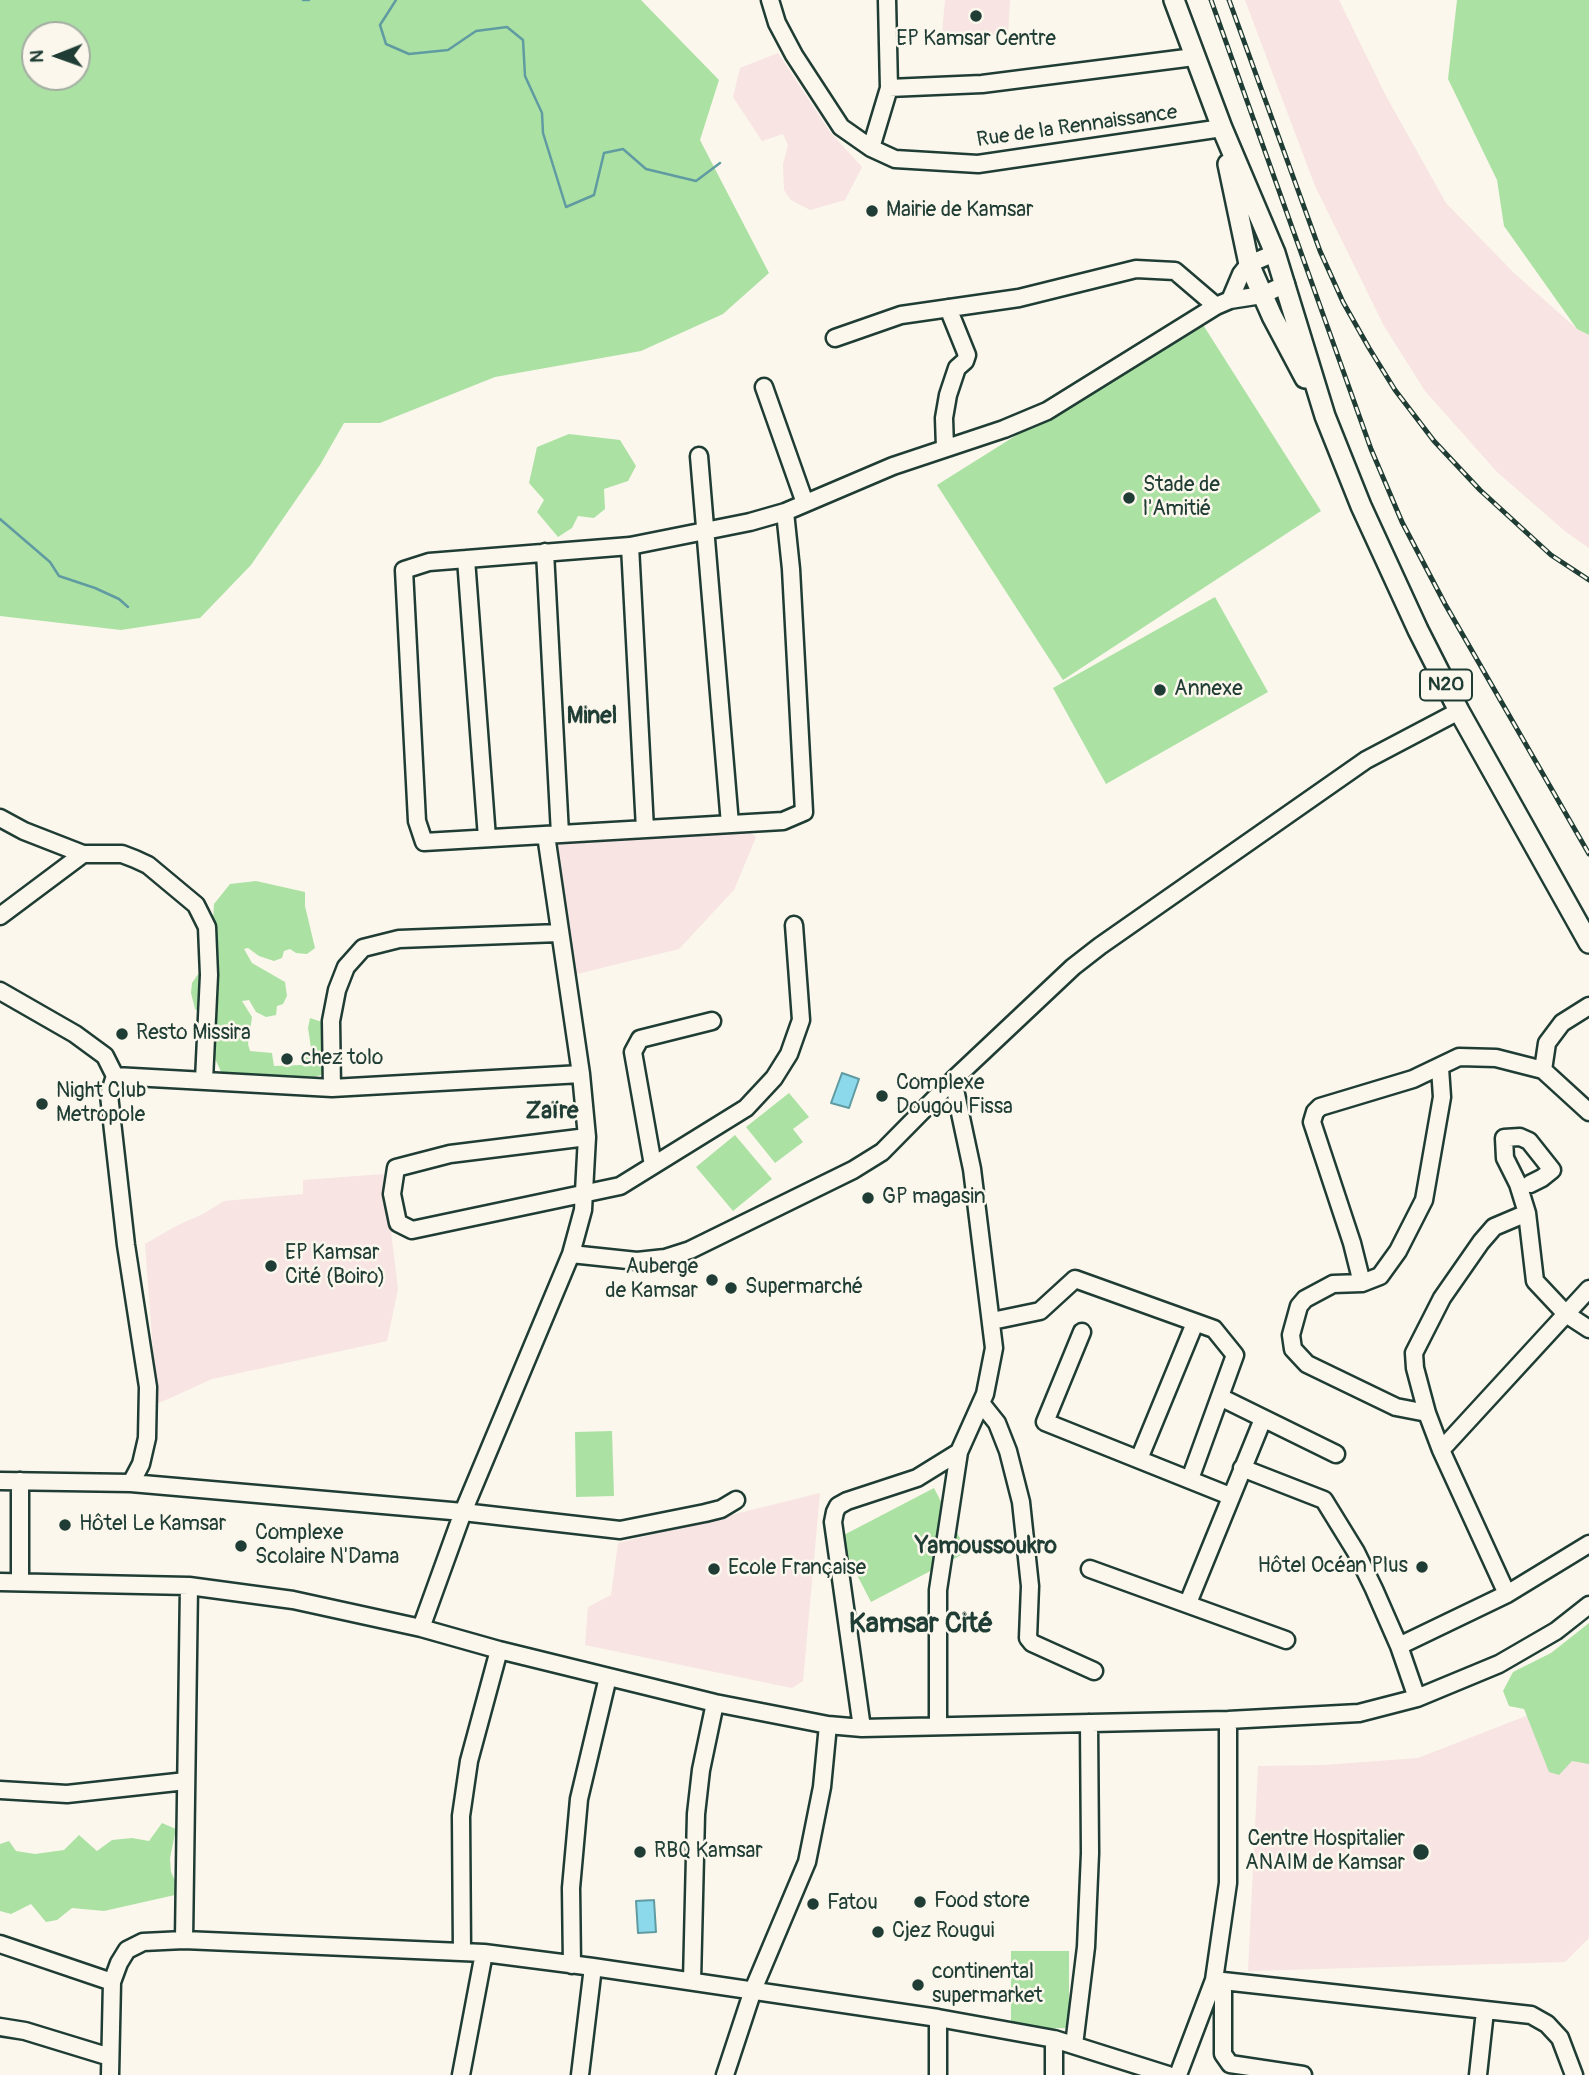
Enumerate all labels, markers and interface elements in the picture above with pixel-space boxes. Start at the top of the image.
marker: EP Kamsar Centre [968,8,984,24]
north arrow [21,21,91,91]
place label: EP Kamsar Centre [896,27,1056,53]
text: N [25,50,49,63]
street label: Rue de la Rennaissance [975,100,1179,154]
place label: Mairie de Kamsar [886,198,1034,224]
marker: Mairie de Kamsar [864,203,880,219]
place label: Stade de l'Amitié [1143,473,1220,523]
marker: Stade de l'Amitié [1121,490,1137,506]
road number: N20 [1420,670,1472,700]
place label: Annexe [1174,677,1243,703]
marker: Annexe [1152,682,1168,698]
district label: Minel [567,703,617,731]
place label: Resto Missira [136,1021,251,1047]
marker: Resto Missira [114,1026,130,1042]
place label: chez tolo [301,1046,383,1072]
marker: chez tolo [279,1051,295,1067]
place label: Complexe Dougou Fissa [896,1071,1013,1121]
place label: Night Club Metropole [56,1079,146,1129]
marker: Complexe Dougou Fissa [874,1088,890,1104]
marker: Night Club Metropole [34,1096,50,1112]
district label: Zaïre [526,1098,578,1126]
place label: GP magasin [882,1185,986,1211]
marker: GP magasin [860,1190,876,1206]
place label: EP Kamsar Cité (Boiro) [285,1241,385,1291]
place label: Auberge de Kamsar [605,1255,698,1305]
marker: EP Kamsar Cité (Boiro) [263,1258,279,1274]
marker: Auberge de Kamsar [704,1272,720,1288]
place label: Supermarché [745,1275,863,1301]
marker: Supermarché [723,1280,739,1296]
place label: Hôtel Le Kamsar [79,1512,226,1538]
marker: Hôtel Le Kamsar [57,1517,73,1533]
place label: Complexe Scolaire N'Dama [255,1521,399,1571]
district label: Yamoussoukro [915,1533,1057,1561]
marker: Complexe Scolaire N'Dama [233,1538,249,1554]
place label: Hôtel Océan Plus [1258,1554,1408,1580]
place label: Ecole Française [728,1556,866,1582]
marker: Hôtel Océan Plus [1414,1559,1430,1575]
marker: Ecole Française [706,1561,722,1577]
district label: Kamsar Cité [849,1608,993,1642]
place label: Centre Hospitalier ANAIM de Kamsar [1245,1827,1405,1877]
place label: RBQ Kamsar [654,1839,763,1865]
marker: Centre Hospitalier ANAIM de Kamsar [1411,1842,1431,1862]
marker: RBQ Kamsar [632,1844,648,1860]
place label: Food store [934,1889,1030,1915]
place label: Fatou [827,1891,878,1917]
marker: Food store [912,1894,928,1910]
marker: Fatou [805,1896,821,1912]
place label: Cjez Rougui [892,1919,995,1945]
marker: Cjez Rougui [870,1924,886,1940]
place label: continental supermarket [932,1960,1043,2010]
marker: continental supermarket [910,1977,926,1993]

